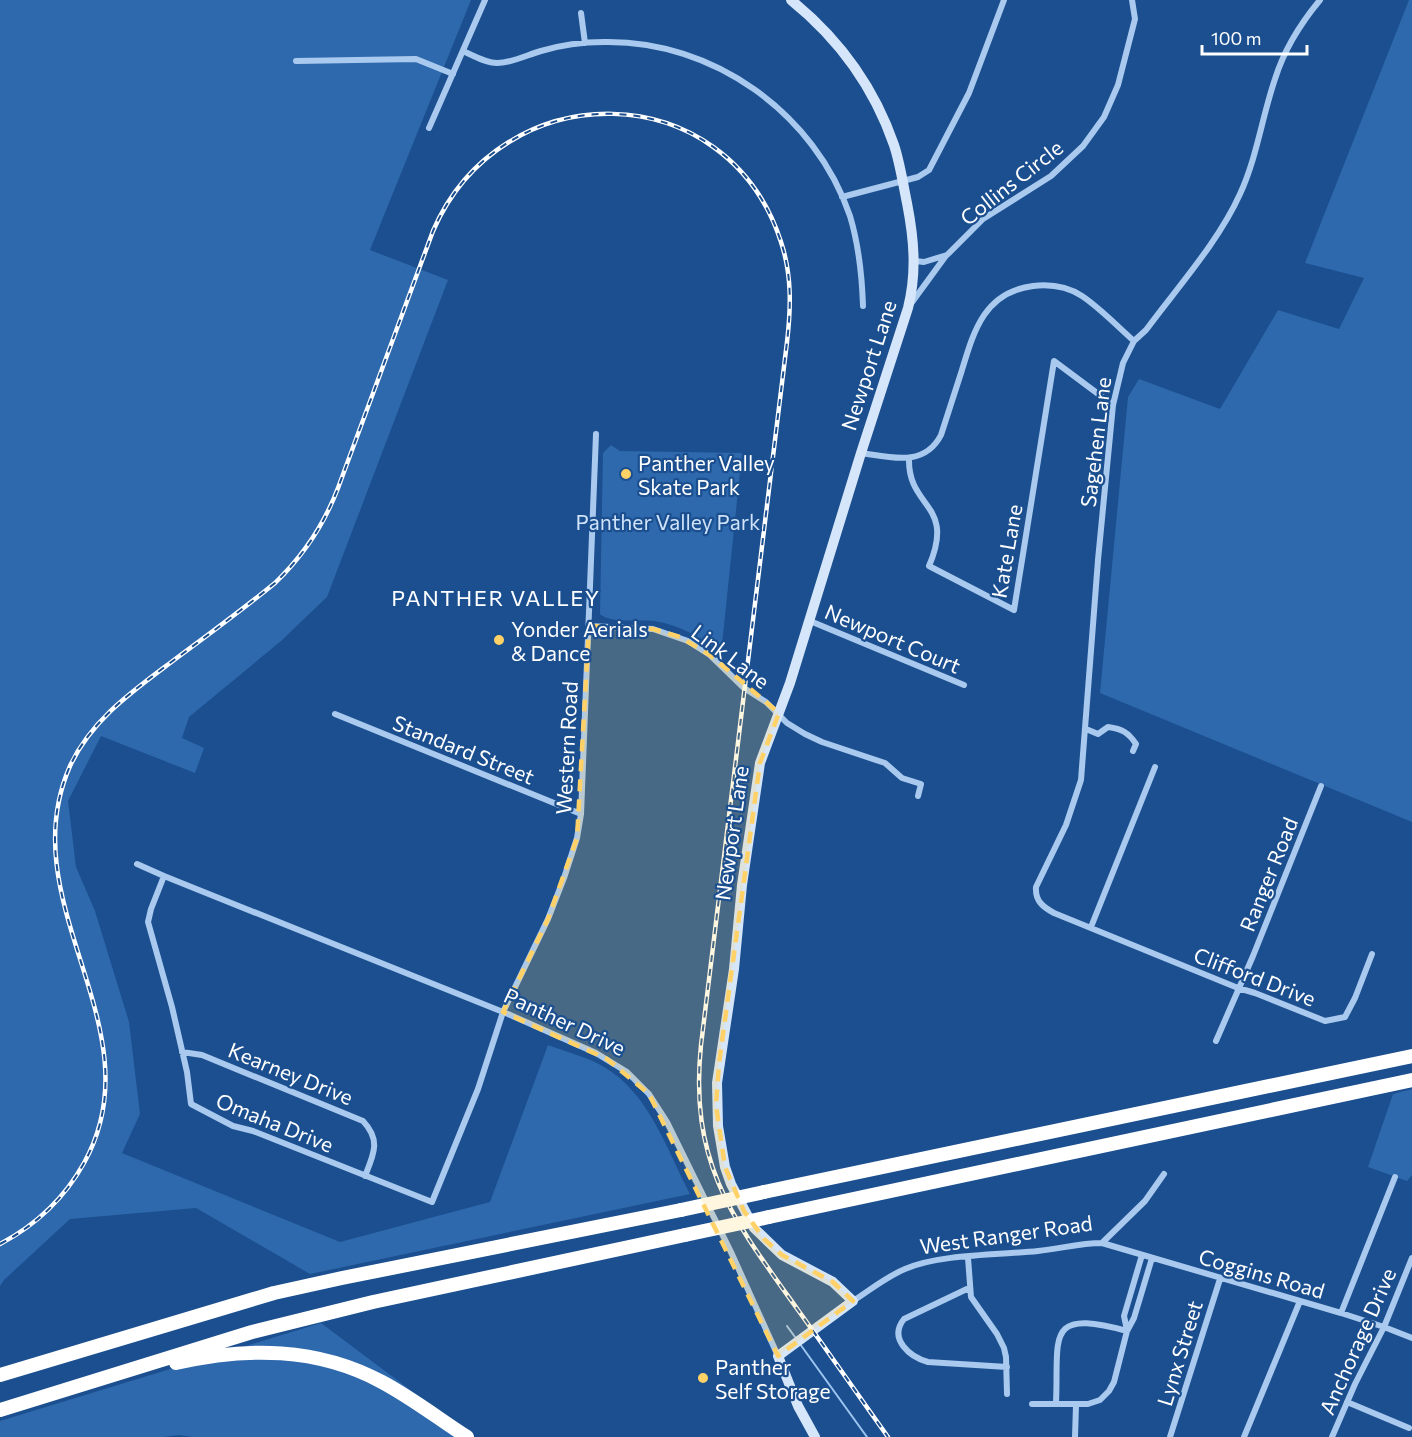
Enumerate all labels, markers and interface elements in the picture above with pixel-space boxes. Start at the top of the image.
scale bar [1202,18,1307,56]
text: 100 m [1211,27,1261,49]
street label: Collins Circle [955,134,1067,230]
street label: Newport Lane [835,297,901,433]
street label: Sagehen Lane [1075,376,1115,508]
place label: Panther Valley Skate Park [638,450,775,499]
marker: Panther Valley Skate Park [619,467,633,481]
street label: Kate Lane [985,502,1027,600]
park label: Panther Valley Park [576,509,760,534]
district label: PANTHER VALLEY [391,584,601,611]
street label: Newport Court [821,598,965,678]
place label: Yonder Aerials & Dance [511,616,648,665]
street label: Link Lane [687,619,775,693]
marker: Yonder Aerials & Dance [492,633,506,647]
street label: Western Road [550,681,582,815]
street label: Standard Street [390,709,538,789]
street label: Newport Lane [709,764,753,902]
street label: Ranger Road [1234,813,1302,935]
street label: Clifford Drive [1191,941,1319,1011]
street label: Panther Drive [500,982,630,1060]
street label: Kearney Drive [225,1037,357,1109]
street label: Omaha Drive [213,1087,337,1157]
street label: West Ranger Road [918,1210,1094,1258]
street label: Coggins Road [1196,1243,1328,1303]
street label: Anchorage Drive [1314,1264,1400,1418]
street label: Lynx Street [1151,1297,1207,1409]
place label: Panther Self Storage [715,1354,831,1403]
marker: Panther Self Storage [696,1371,710,1385]

